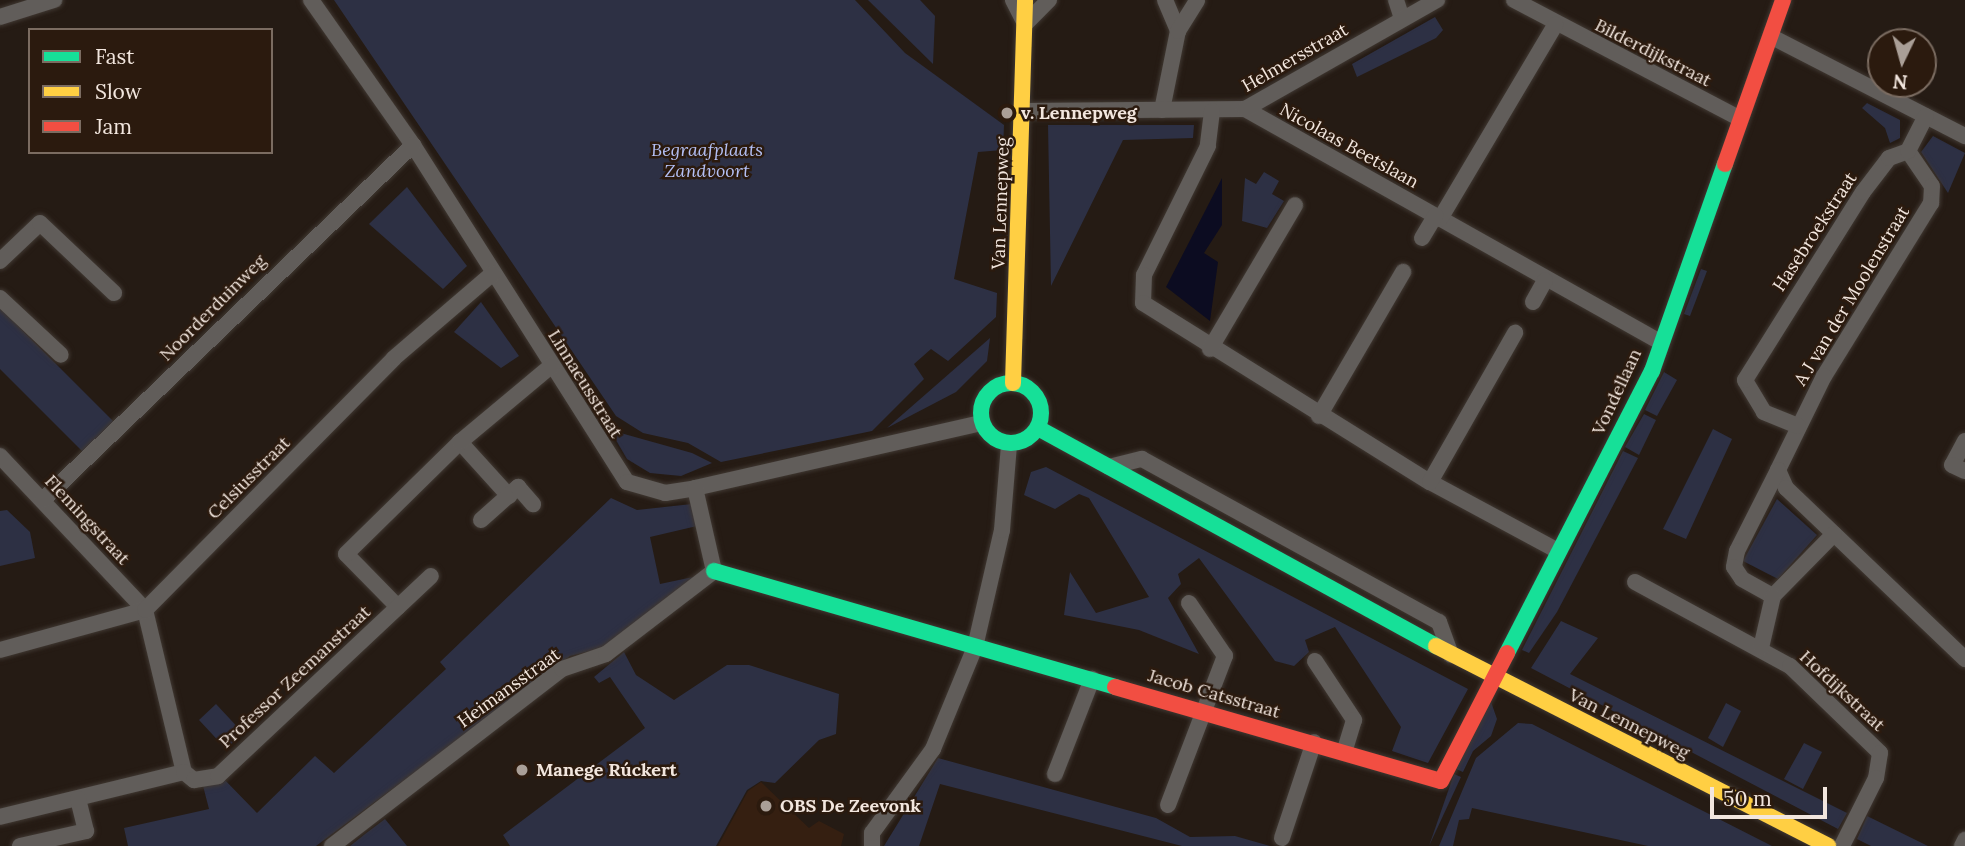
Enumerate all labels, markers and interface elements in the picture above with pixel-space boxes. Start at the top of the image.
street label: Bilderdijkstraat [1591,14,1715,92]
street label: Helmersstraat [1238,19,1352,97]
legend [28,28,273,154]
north arrow [1867,28,1937,98]
text: Fast [95,43,134,70]
text: N [1892,69,1909,95]
text: Slow [95,78,142,105]
street label: Nicolaas Beetslaan [1276,99,1422,193]
place label: v. Lennepweg [1021,102,1137,124]
marker: v. Lennepweg [999,105,1015,121]
text: Jam [95,113,132,140]
street label: Van Lennepweg [988,136,1014,270]
park label: Begraafplaats Zandvoort [651,140,763,182]
street label: Hasebroekstraat [1768,168,1862,296]
street label: A J van der Moolenstraat [1790,202,1914,390]
street label: Noorderduinweg [155,250,271,366]
street label: Linnaeusstraat [543,326,627,442]
street label: Vondellaan [1588,346,1646,438]
street label: Celsiusstraat [203,432,295,524]
street label: Flemingstraat [40,471,134,569]
street label: Professor Zeemanstraat [215,601,375,753]
street label: Heimansstraat [454,644,564,732]
street label: Hofdijkstraat [1795,646,1889,736]
street label: Jacob Catsstraat [1145,665,1283,723]
street label: Van Lennepweg [1565,684,1693,764]
place label: Manege Rúckert [536,759,677,781]
marker: Manege Rúckert [514,762,530,778]
scale bar [1713,772,1830,816]
text: 50 m [1723,785,1772,812]
place label: OBS De Zeevonk [780,795,921,817]
marker: OBS De Zeevonk [758,798,774,814]

